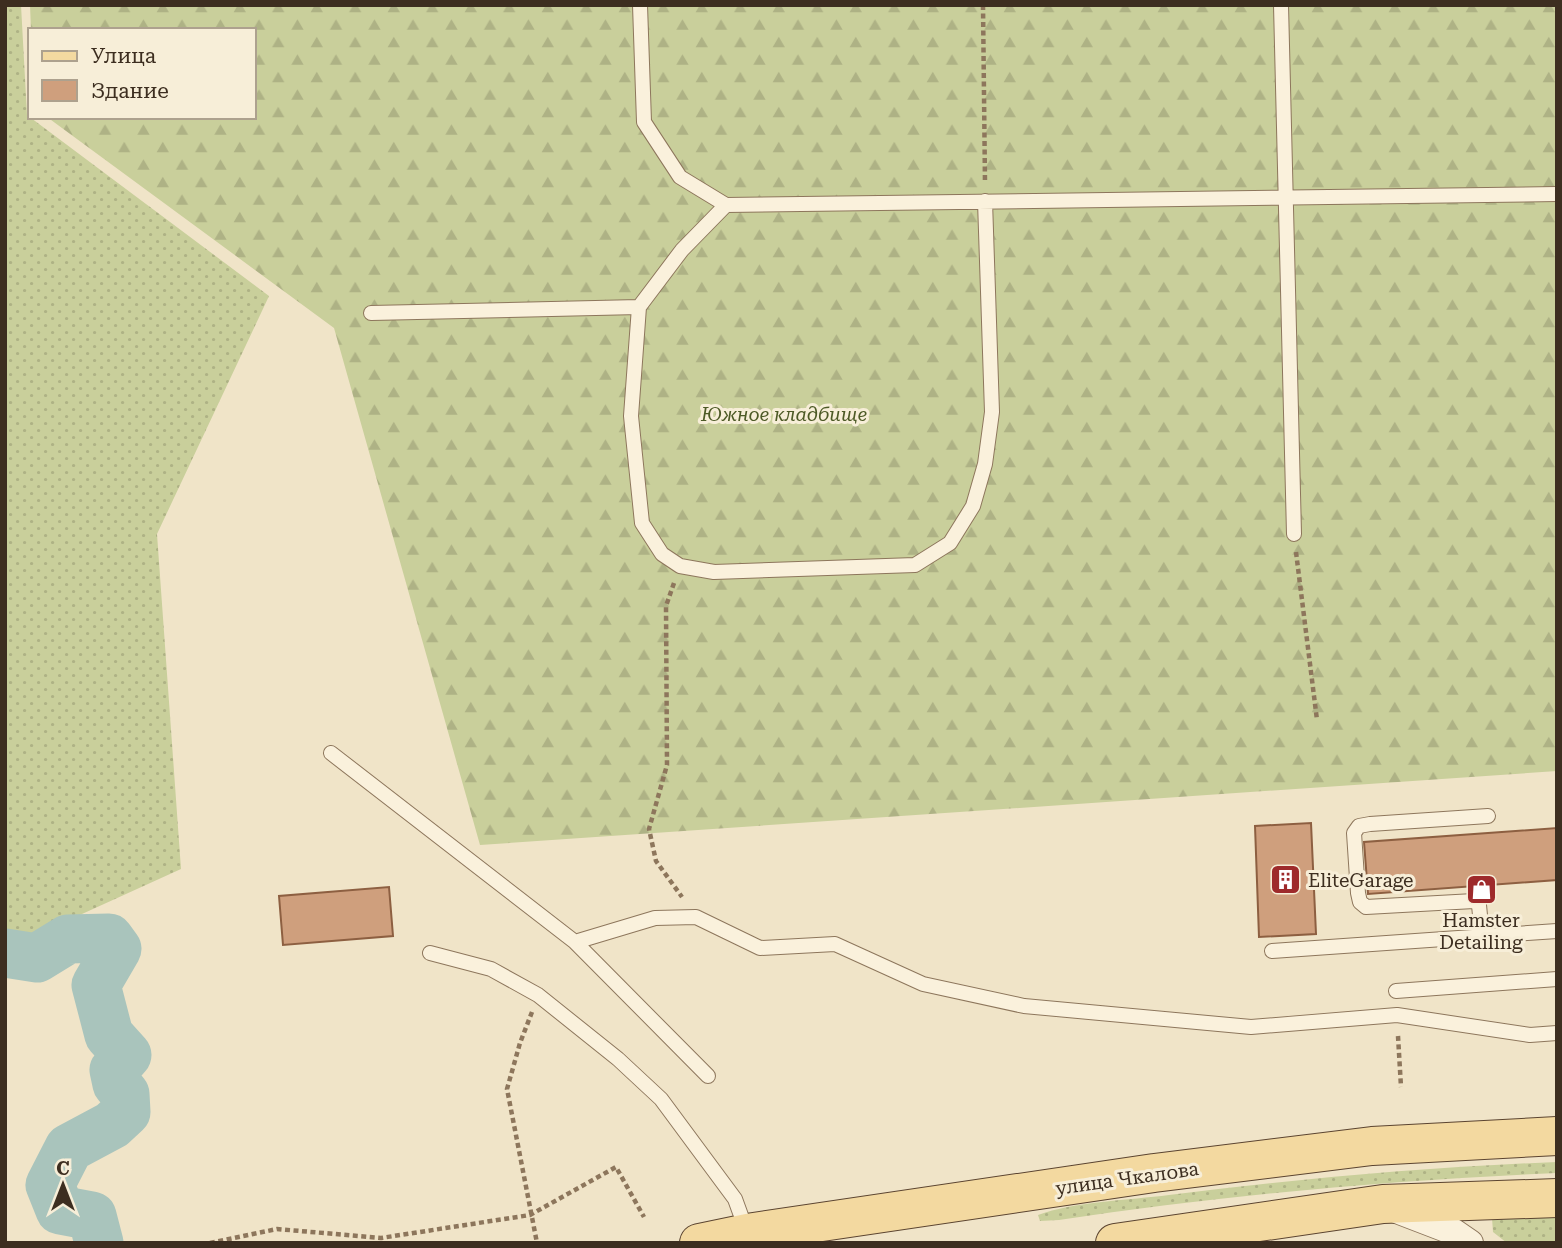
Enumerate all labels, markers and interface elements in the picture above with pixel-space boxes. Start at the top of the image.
legend [28,28,256,119]
text: Улица [91,44,157,68]
text: Здание [91,79,169,103]
park label: Южное кладбище [700,403,867,426]
building icon: EliteGarage [1268,863,1302,897]
place label: EliteGarage [1308,869,1413,892]
shop icon: Hamster Detailing [1464,872,1498,906]
place label: Hamster Detailing [1439,909,1523,954]
north arrow [28,1150,98,1220]
text: С [56,1157,70,1180]
street label: улица Чкалова [1054,1157,1201,1200]

